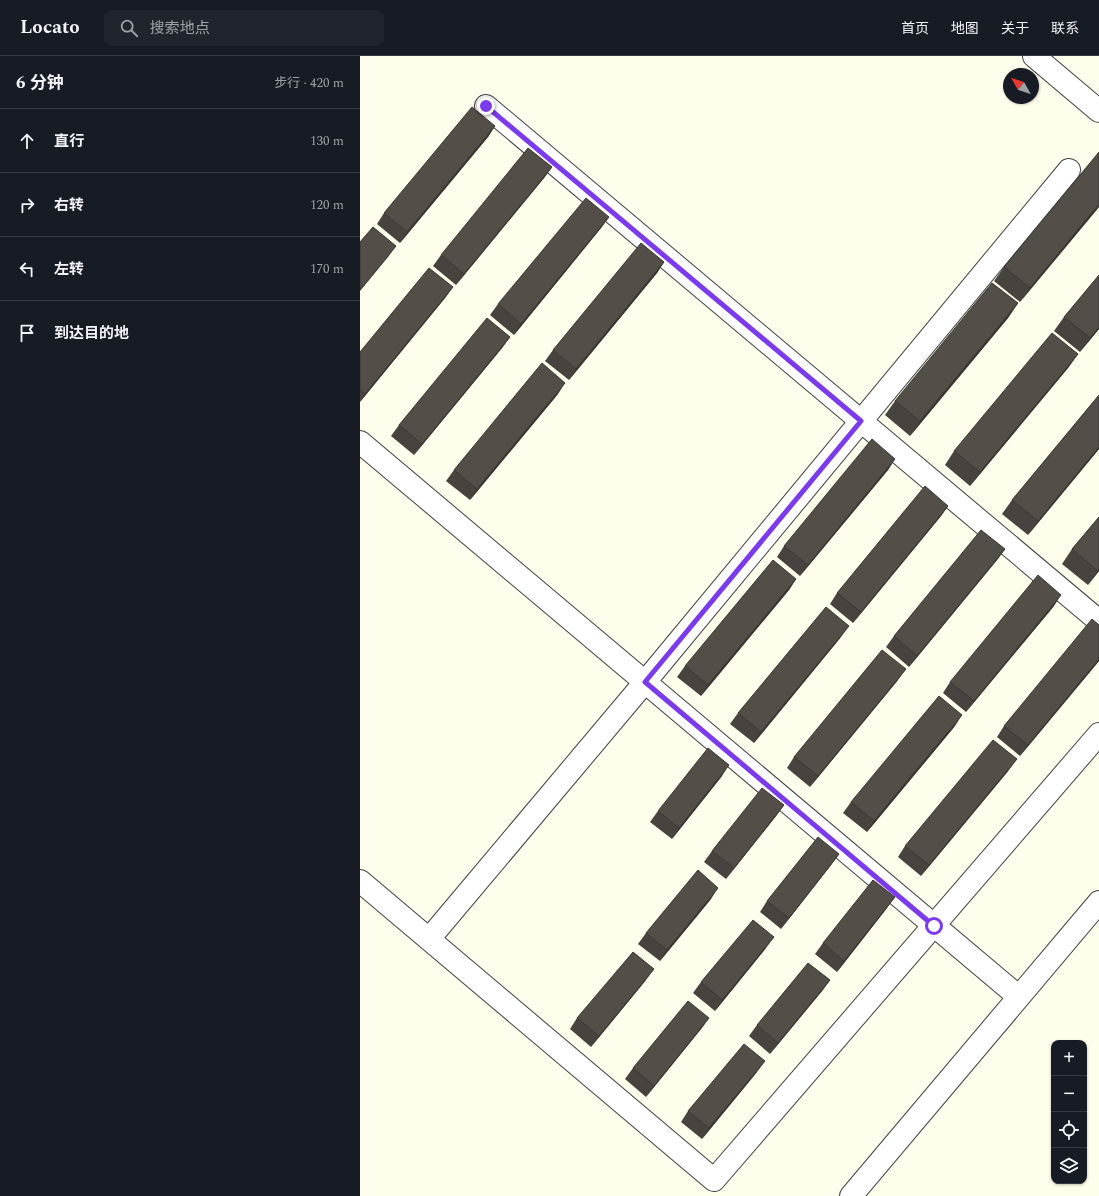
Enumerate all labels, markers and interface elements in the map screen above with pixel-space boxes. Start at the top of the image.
search box [104,10,384,46]
text: Locato [20,13,80,42]
icon: search [118,17,140,39]
text: 搜索地点 [150,17,210,40]
text: 首页 [901,18,929,39]
text: 地图 [951,18,979,39]
text: 关于 [1001,18,1029,39]
text: 联系 [1051,18,1079,39]
north arrow [1003,68,1039,104]
text: 6 分钟 [16,70,64,96]
text: 步行 · 420 m [274,73,344,93]
route end [477,97,495,115]
icon: ahead [16,130,38,152]
text: 直行 [54,130,84,153]
text: 130 m [310,131,344,151]
icon: right [16,194,38,216]
text: 右转 [54,194,84,217]
text: 120 m [310,195,344,215]
icon: left [16,258,38,280]
text: 左转 [54,258,84,281]
text: 170 m [310,259,344,279]
icon: arrive [16,322,38,344]
text: 到达目的地 [54,322,129,345]
route start [925,917,943,935]
map controls [1051,1040,1087,1184]
button: + [1051,1040,1087,1076]
button: − [1051,1076,1087,1112]
button: locate [1051,1112,1087,1148]
button: layers [1051,1148,1087,1184]

